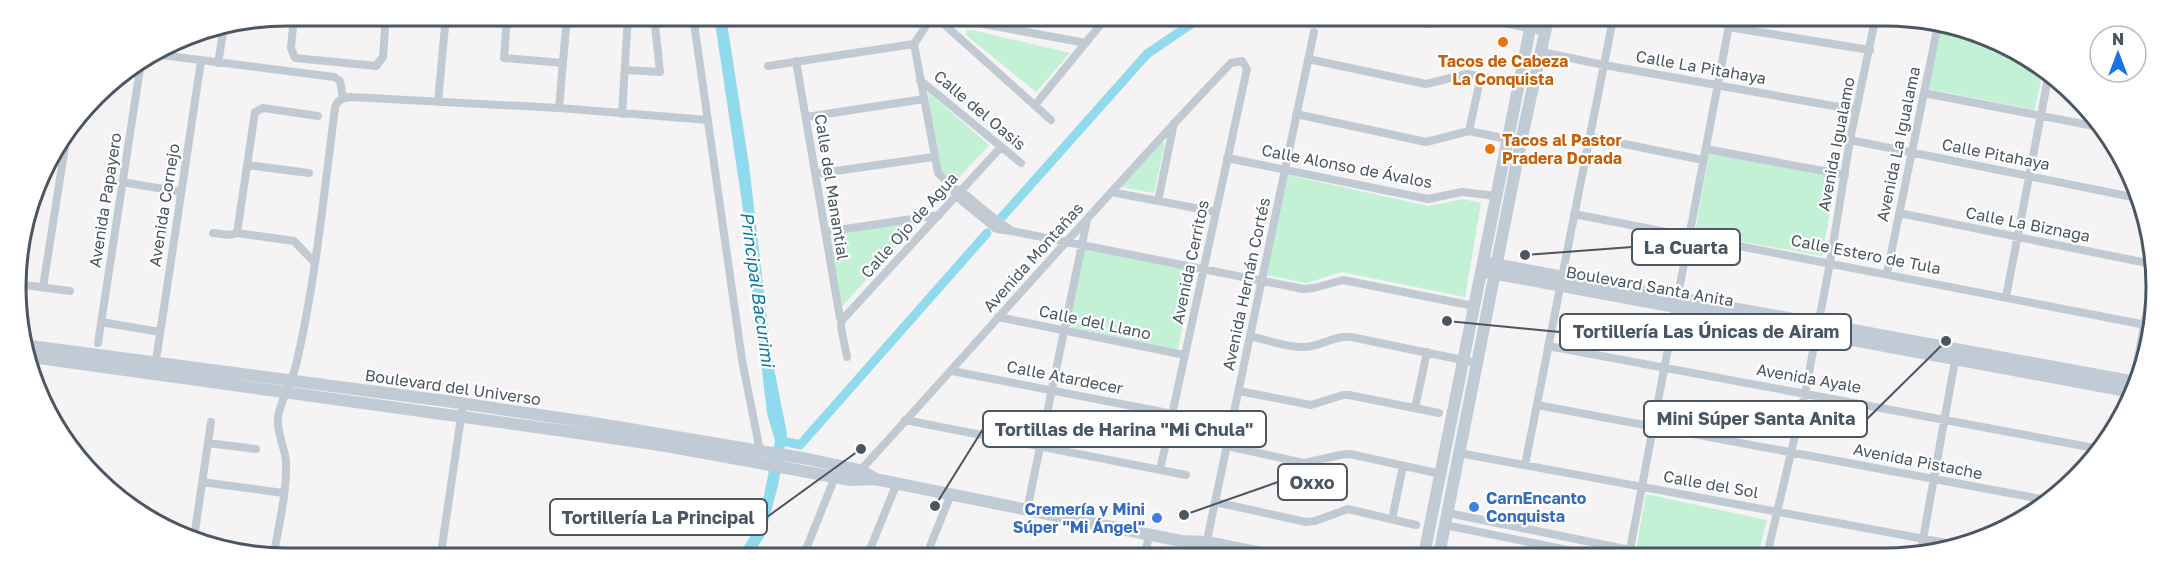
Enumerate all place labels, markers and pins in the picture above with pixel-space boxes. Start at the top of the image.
marker: Tacos de Cabeza La Conquista [1496,35,1510,49]
place label: Tacos de Cabeza La Conquista [1438,51,1568,89]
place label: Tacos al Pastor Pradera Dorada [1502,130,1622,168]
marker: Tacos al Pastor Pradera Dorada [1483,142,1497,156]
callout: La Cuarta [1632,229,1740,265]
callout: Tortillería Las Únicas de Airam [1560,314,1851,350]
callout: Mini Súper Santa Anita [1644,401,1867,437]
callout: Tortillas de Harina "Mi Chula" [983,411,1266,447]
callout: Oxxo [1278,464,1347,500]
place label: CarnEncanto Conquista [1486,488,1587,526]
callout: Tortillería La Principal [550,499,767,535]
place label: Cremería y Mini Súper "Mi Ángel" [1013,499,1145,537]
marker: CarnEncanto Conquista [1467,500,1481,514]
marker: Cremería y Mini Súper "Mi Ángel" [1150,511,1164,525]

